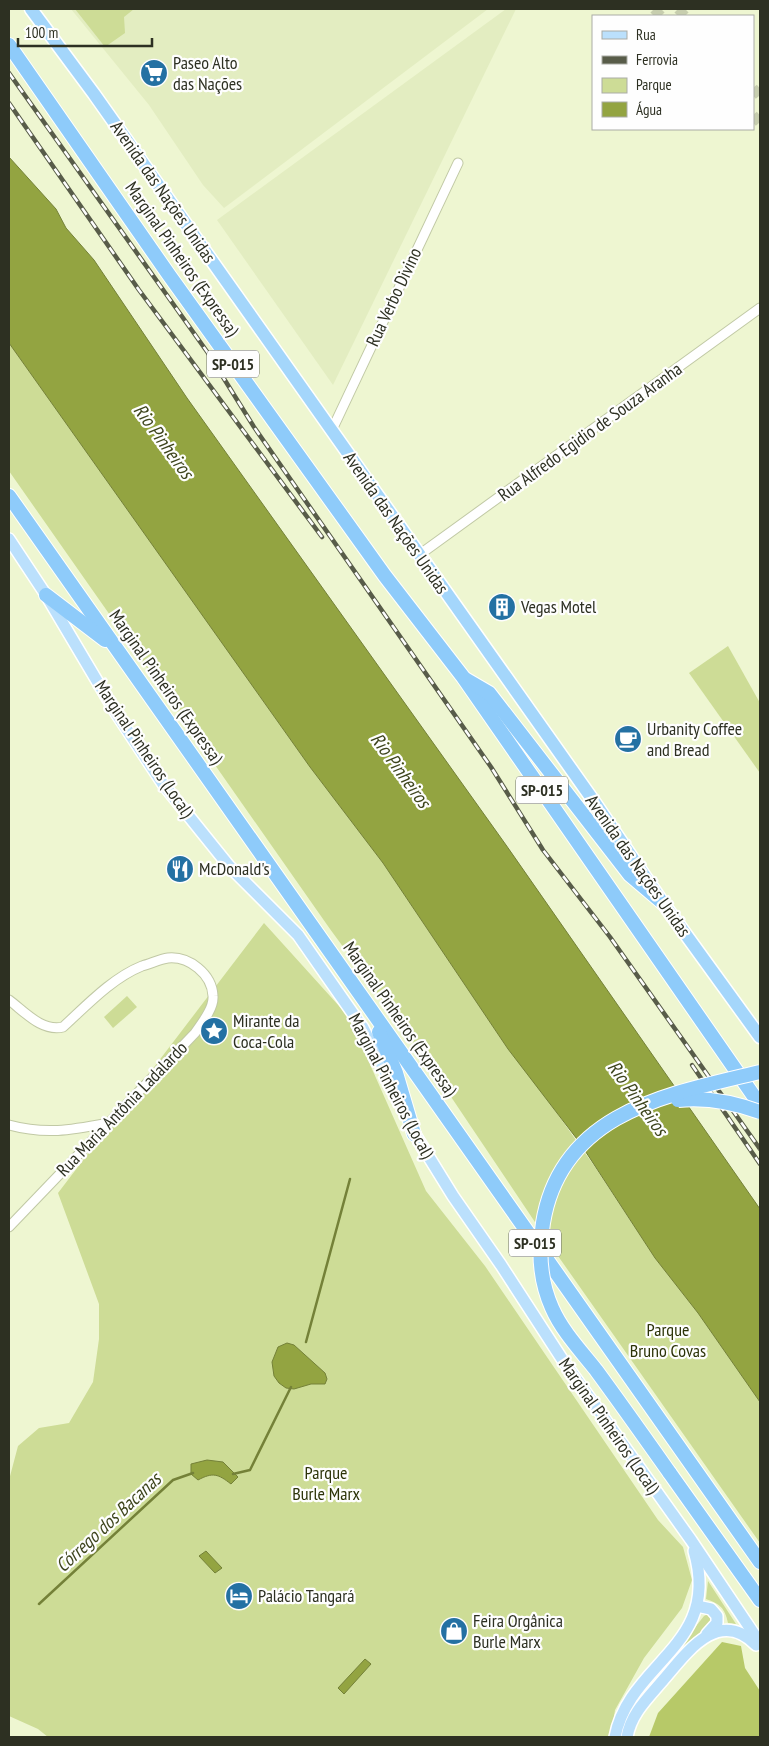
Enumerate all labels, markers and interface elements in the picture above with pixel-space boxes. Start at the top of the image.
scale bar [18,15,151,47]
legend [592,15,754,130]
text: 100 m [25,23,58,42]
text: Rua [636,25,656,44]
text: Ferrovia [636,50,678,69]
place label: Paseo Alto das Nações [173,51,242,95]
supermarket icon: Paseo Alto das Nações [139,58,169,88]
text: Parque [636,75,672,94]
text: Água [636,100,662,119]
street label: Avenida das Nações Unidas [106,116,221,267]
street label: Marginal Pinheiros (Expressa) [120,177,245,341]
street label: Rua Verbo Divino [361,244,426,350]
road number: SP-015 [207,350,259,378]
street label: Rua Alfredo Egidio de Souza Aranha [493,357,686,506]
water label: Rio Pinheiros [129,399,200,484]
street label: Avenida das Nações Unidas [339,447,454,598]
building icon: Vegas Motel [487,592,517,622]
place label: Vegas Motel [520,595,597,618]
street label: Marginal Pinheiros (Expressa) [104,605,229,769]
street label: Marginal Pinheiros (Local) [90,676,199,822]
place label: Urbanity Coffee and Bread [647,717,742,761]
cafe icon: Urbanity Coffee and Bread [613,724,643,754]
water label: Rio Pinheiros [366,728,437,813]
road number: SP-015 [516,776,568,804]
street label: Avenida das Nações Unidas [581,790,696,941]
restaurant icon: McDonald's [165,854,195,884]
place label: McDonald's [199,857,270,880]
street label: Marginal Pinheiros (Expressa) [338,937,463,1101]
place label: Mirante da Coca-Cola [233,1009,299,1053]
street label: Marginal Pinheiros (Local) [344,1009,440,1163]
place icon: Mirante da Coca-Cola [199,1016,229,1046]
street label: Rua Maria Antônia Ladalardo [51,1036,192,1181]
water label: Rio Pinheiros [603,1056,674,1141]
road number: SP-015 [509,1230,561,1256]
park label: Parque Bruno Covas [630,1318,706,1362]
street label: Marginal Pinheiros (Local) [554,1353,665,1499]
park label: Parque Burle Marx [292,1461,360,1505]
water label: Córrego dos Bacanas [50,1466,167,1577]
hotel icon: Palácio Tangará [224,1581,254,1611]
place label: Palácio Tangará [258,1584,354,1607]
place label: Feira Orgânica Burle Marx [473,1609,563,1653]
shop icon: Feira Orgânica Burle Marx [439,1616,469,1646]

